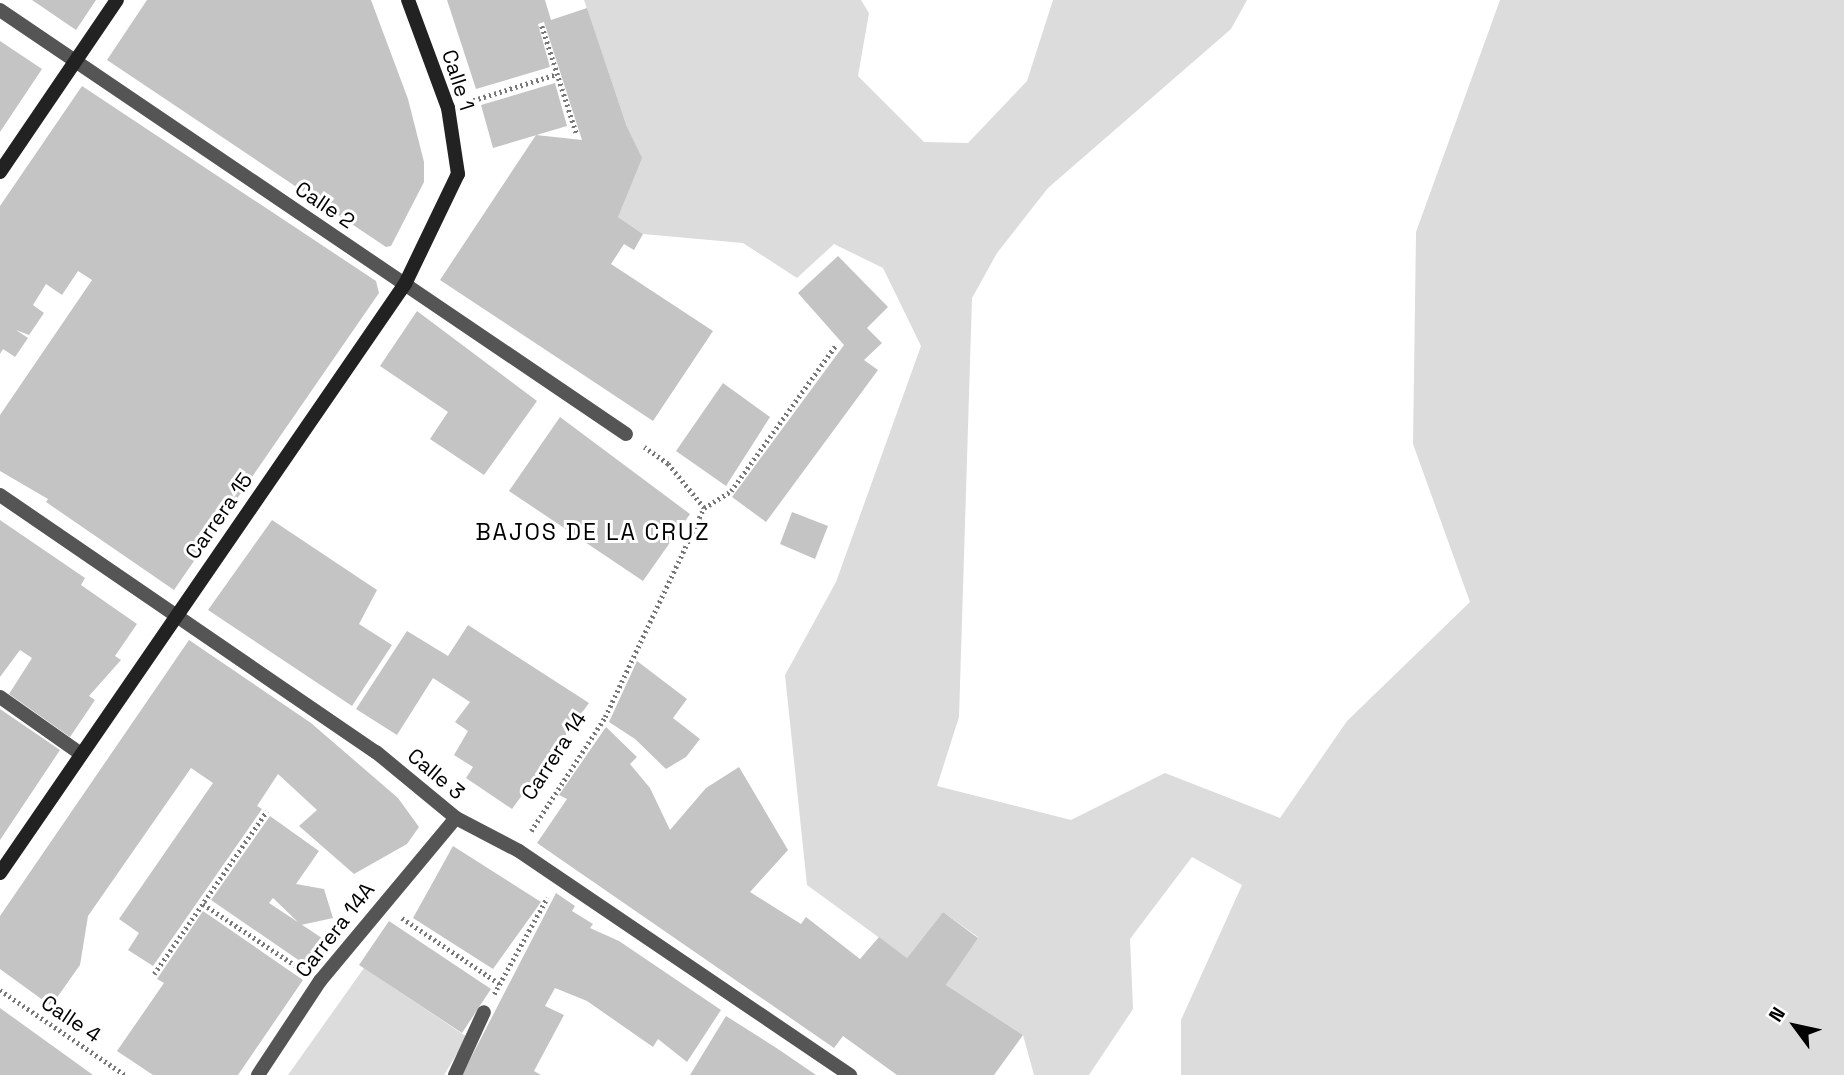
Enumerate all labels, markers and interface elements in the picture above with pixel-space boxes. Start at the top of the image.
street label: Calle 1 [436,46,480,114]
street label: Calle 2 [290,176,360,234]
street label: Carrera 15 [180,468,258,564]
district label: BAJOS DE LA CRUZ [477,518,709,546]
street label: Carrera 14 [516,707,592,805]
street label: Calle 3 [402,743,470,805]
street label: Carrera 14A [290,877,380,983]
street label: Calle 4 [36,990,106,1048]
north arrow [1760,991,1830,1061]
text: N [1763,1002,1791,1026]

